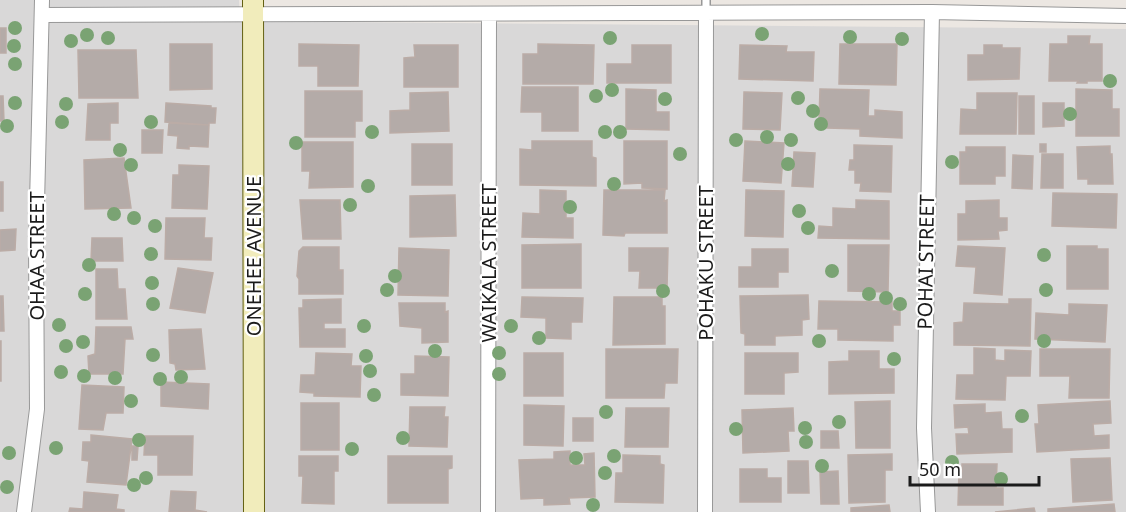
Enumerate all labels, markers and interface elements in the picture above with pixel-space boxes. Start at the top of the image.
street label: ONEHEE AVENUE [240,176,267,336]
street label: WAIKALA STREET [475,184,502,342]
street label: POHAKU STREET [692,185,719,341]
street label: OHAA STREET [23,191,50,321]
street label: POHAI STREET [911,194,940,330]
scale bar [910,449,1039,487]
text: 50 m [919,457,961,481]

